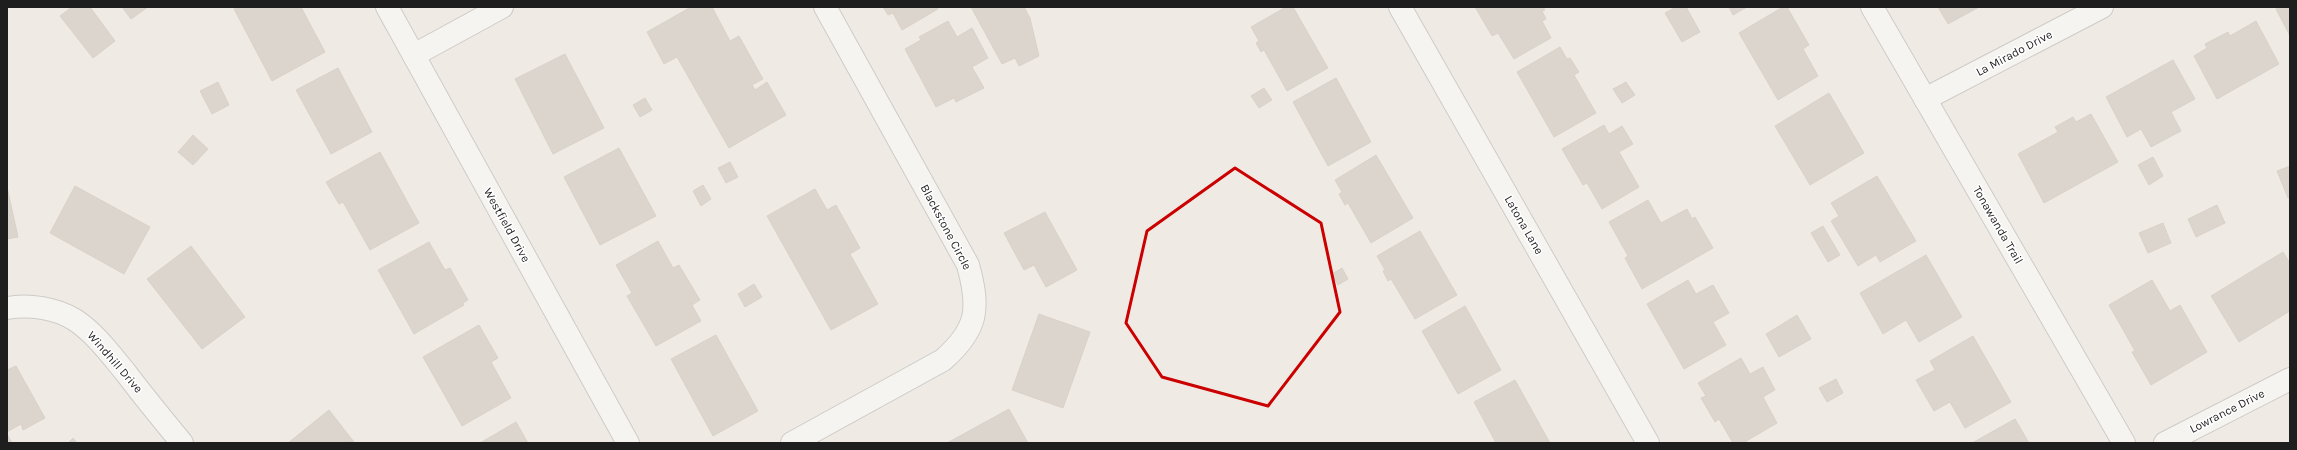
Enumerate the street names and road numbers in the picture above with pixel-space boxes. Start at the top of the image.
street label: La Mirado Drive [1973,27,2055,79]
street label: Blackstone Circle [918,182,974,272]
street label: Tonawanda Trail [1970,184,2026,266]
street label: Westfield Drive [481,186,533,264]
street label: Latona Lane [1502,193,1546,257]
street label: Windhill Drive [84,328,146,396]
street label: Lowrance Drive [2187,386,2267,436]

